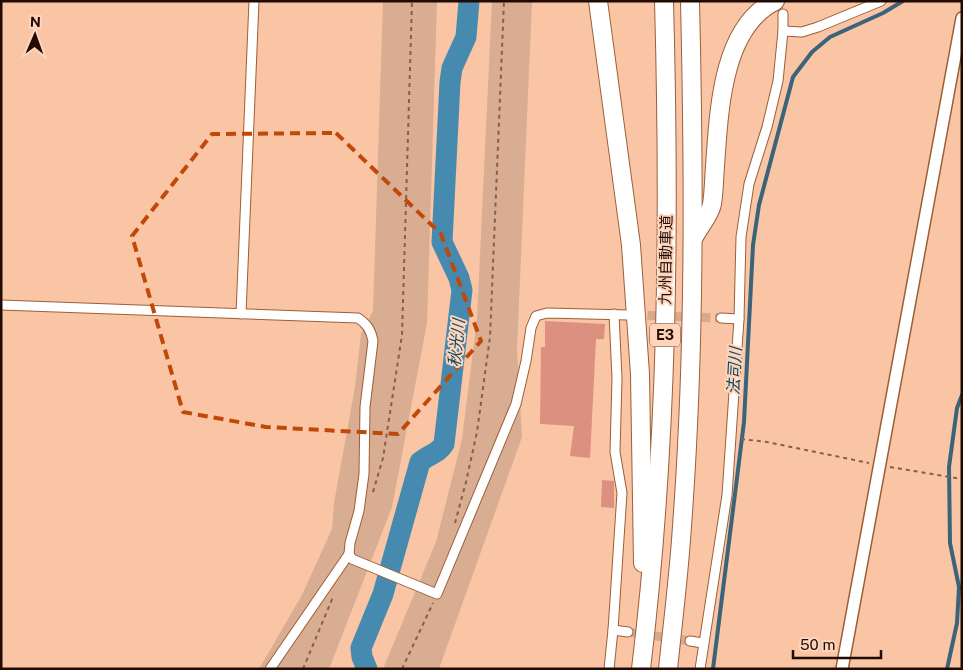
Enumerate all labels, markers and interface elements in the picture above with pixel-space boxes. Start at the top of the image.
north arrow [10,10,60,60]
text: N [30,14,41,30]
street label: 九州自動車道 [656,215,675,305]
water label: 秋光川 [445,316,469,368]
road number: E3 [650,324,680,346]
water label: 法司川 [724,345,745,395]
scale bar [793,628,880,660]
text: 50 m [800,636,835,653]

